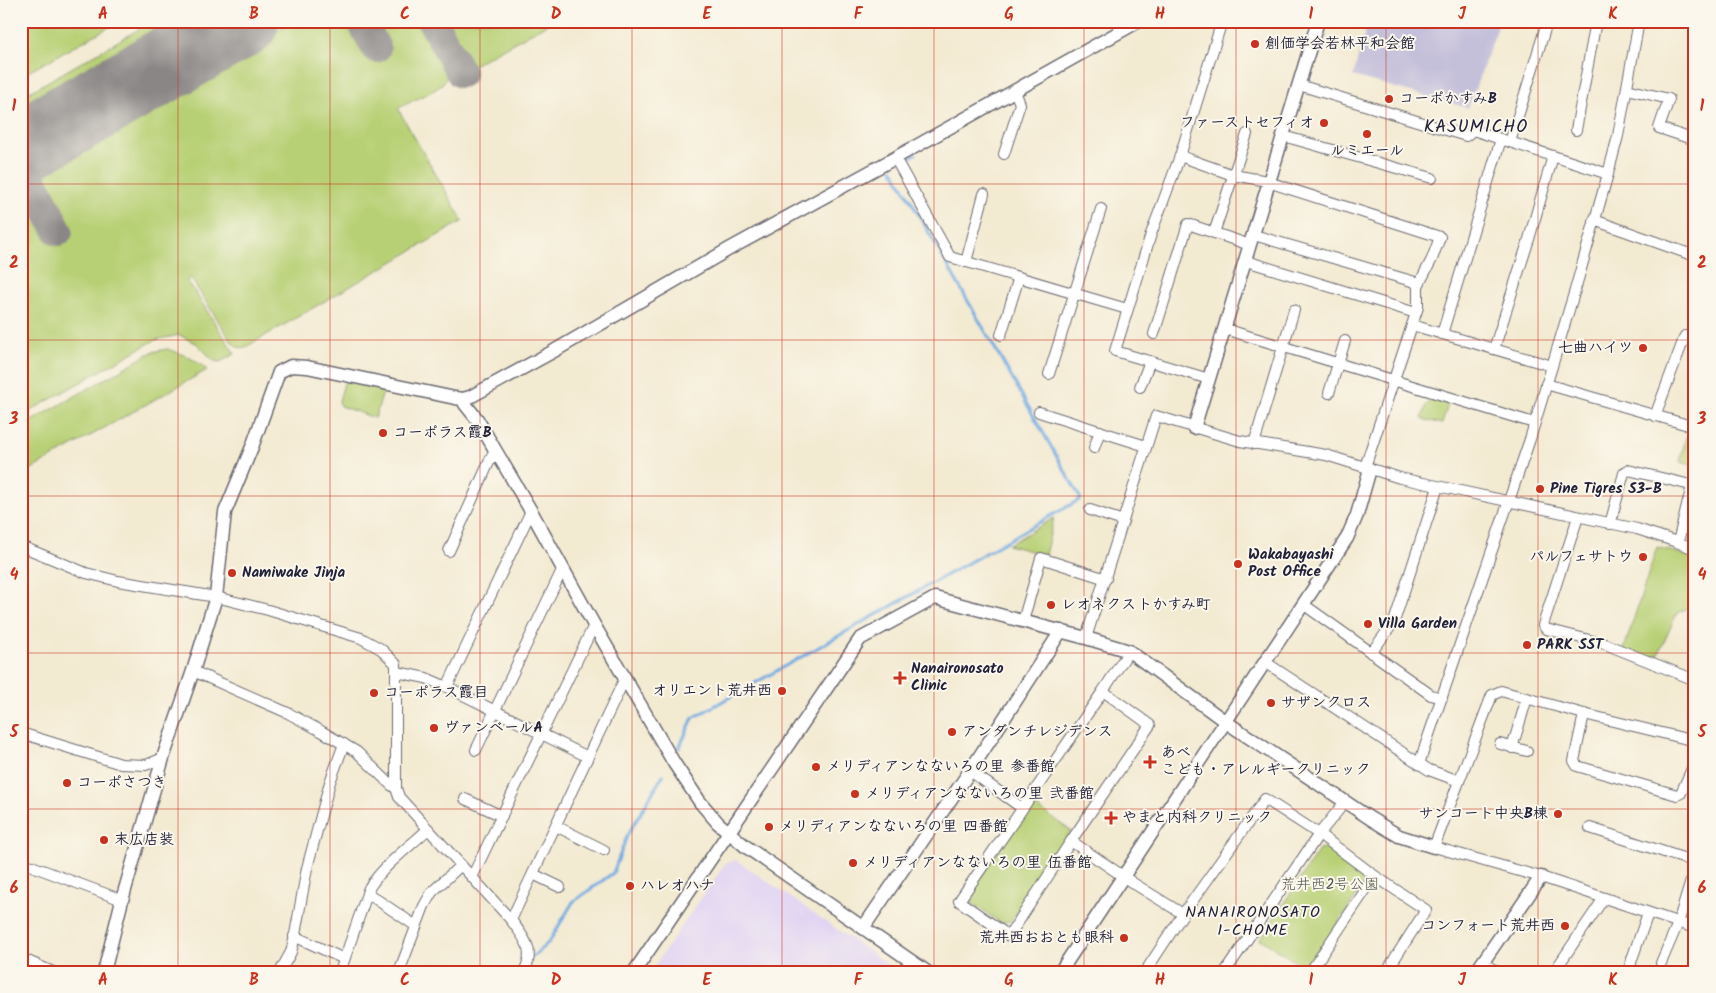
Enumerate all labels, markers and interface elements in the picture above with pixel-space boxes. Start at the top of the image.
text: A [98,2,108,27]
text: B [249,2,259,27]
text: C [400,2,410,27]
text: D [551,2,562,27]
text: E [703,2,713,27]
text: F [854,2,864,27]
text: G [1004,2,1014,27]
text: H [1155,2,1165,27]
text: I [1309,2,1314,27]
text: J [1458,2,1467,27]
text: K [1608,2,1618,27]
place label: 創価学会若林平和会館 [1265,32,1415,56]
marker: 創価学会若林平和会館 [1249,38,1261,50]
place label: コーポかすみB [1399,87,1497,111]
marker: コーポかすみB [1383,93,1395,105]
text: 1 [12,94,17,119]
text: 1 [1700,94,1705,119]
place label: ファーストセフィオ [1180,111,1314,135]
district label: KASUMICHO [1424,113,1528,142]
marker: ファーストセフィオ [1318,117,1330,129]
marker: ルミエール [1361,128,1373,140]
place label: ルミエール [1330,139,1404,163]
text: 2 [9,251,19,276]
text: 2 [1697,251,1707,276]
place label: 七曲ハイツ [1558,336,1633,360]
marker: 七曲ハイツ [1637,342,1649,354]
text: 3 [9,407,19,432]
text: 3 [1697,407,1707,432]
place label: コーポラス霞B [393,421,492,445]
marker: コーポラス霞B [377,427,389,439]
place label: Pine Tigres S3-B [1550,477,1662,501]
marker: Pine Tigres S3-B [1534,483,1546,495]
place label: Wakabayashi Post Office [1248,543,1335,584]
place label: パルフェサトウ [1529,545,1633,569]
marker: パルフェサトウ [1637,551,1649,563]
marker: Wakabayashi Post Office [1232,558,1244,570]
place label: Namiwake Jinja [242,561,345,585]
text: 4 [10,563,19,588]
text: 4 [1698,563,1707,588]
marker: Namiwake Jinja [226,567,238,579]
place label: レオネクストかすみ町 [1061,593,1211,617]
marker: レオネクストかすみ町 [1045,599,1057,611]
place label: Villa Garden [1378,612,1457,636]
marker: Villa Garden [1362,618,1374,630]
place label: PARK SST [1537,633,1605,657]
marker: PARK SST [1521,639,1533,651]
place label: Nanaironosato Clinic [911,657,1004,698]
marker: Nanaironosato Clinic [893,671,907,685]
place label: オリエント荒井西 [652,679,772,703]
place label: コーポラス霞目 [384,681,488,705]
marker: オリエント荒井西 [776,685,788,697]
marker: コーポラス霞目 [368,687,380,699]
place label: サザンクロス [1281,691,1371,715]
marker: サザンクロス [1265,697,1277,709]
place label: ヴァンベールA [444,716,543,740]
text: 5 [9,720,20,745]
place label: アンダンチレジデンス [962,720,1113,744]
text: 5 [1697,720,1708,745]
marker: ヴァンベールA [428,722,440,734]
marker: アンダンチレジデンス [946,726,958,738]
place label: あべ こども・アレルギークリニック [1161,741,1371,782]
place label: メリディアンなないろの里 参番館 [826,755,1055,779]
marker: あべ こども・アレルギークリニック [1143,755,1157,769]
marker: メリディアンなないろの里 参番館 [810,761,822,773]
place label: コーポさつき [77,771,167,795]
marker: コーポさつき [61,777,73,789]
place label: メリディアンなないろの里 弐番館 [865,782,1094,806]
marker: メリディアンなないろの里 弐番館 [849,788,861,800]
place label: サンコート中央B棟 [1419,802,1548,826]
place label: やまと内科クリニック [1122,806,1272,830]
marker: サンコート中央B棟 [1552,808,1564,820]
marker: やまと内科クリニック [1104,811,1118,825]
place label: メリディアンなないろの里 四番館 [779,815,1008,839]
marker: メリディアンなないろの里 四番館 [763,821,775,833]
place label: 末広店装 [114,828,174,852]
marker: 末広店装 [98,834,110,846]
place label: メリディアンなないろの里 伍番館 [863,851,1092,875]
marker: メリディアンなないろの里 伍番館 [847,857,859,869]
park label: 荒井西2号公園 [1281,873,1379,897]
place label: ハレオハナ [640,874,715,898]
text: 6 [10,876,19,901]
text: 6 [1698,876,1707,901]
marker: ハレオハナ [624,880,636,892]
district label: NANAIRONOSATO 1-CHOME [1185,900,1321,943]
place label: コンフォート荒井西 [1421,914,1555,938]
marker: コンフォート荒井西 [1559,920,1571,932]
place label: 荒井西おおとも眼科 [979,926,1114,950]
marker: 荒井西おおとも眼科 [1118,932,1130,944]
text: A [98,968,108,993]
text: B [249,968,259,993]
text: C [400,968,410,993]
text: D [551,968,562,993]
text: E [703,968,713,993]
text: F [854,968,864,993]
text: G [1004,968,1014,993]
text: H [1155,968,1165,993]
text: I [1309,968,1314,993]
text: J [1458,968,1467,993]
text: K [1608,968,1618,993]

